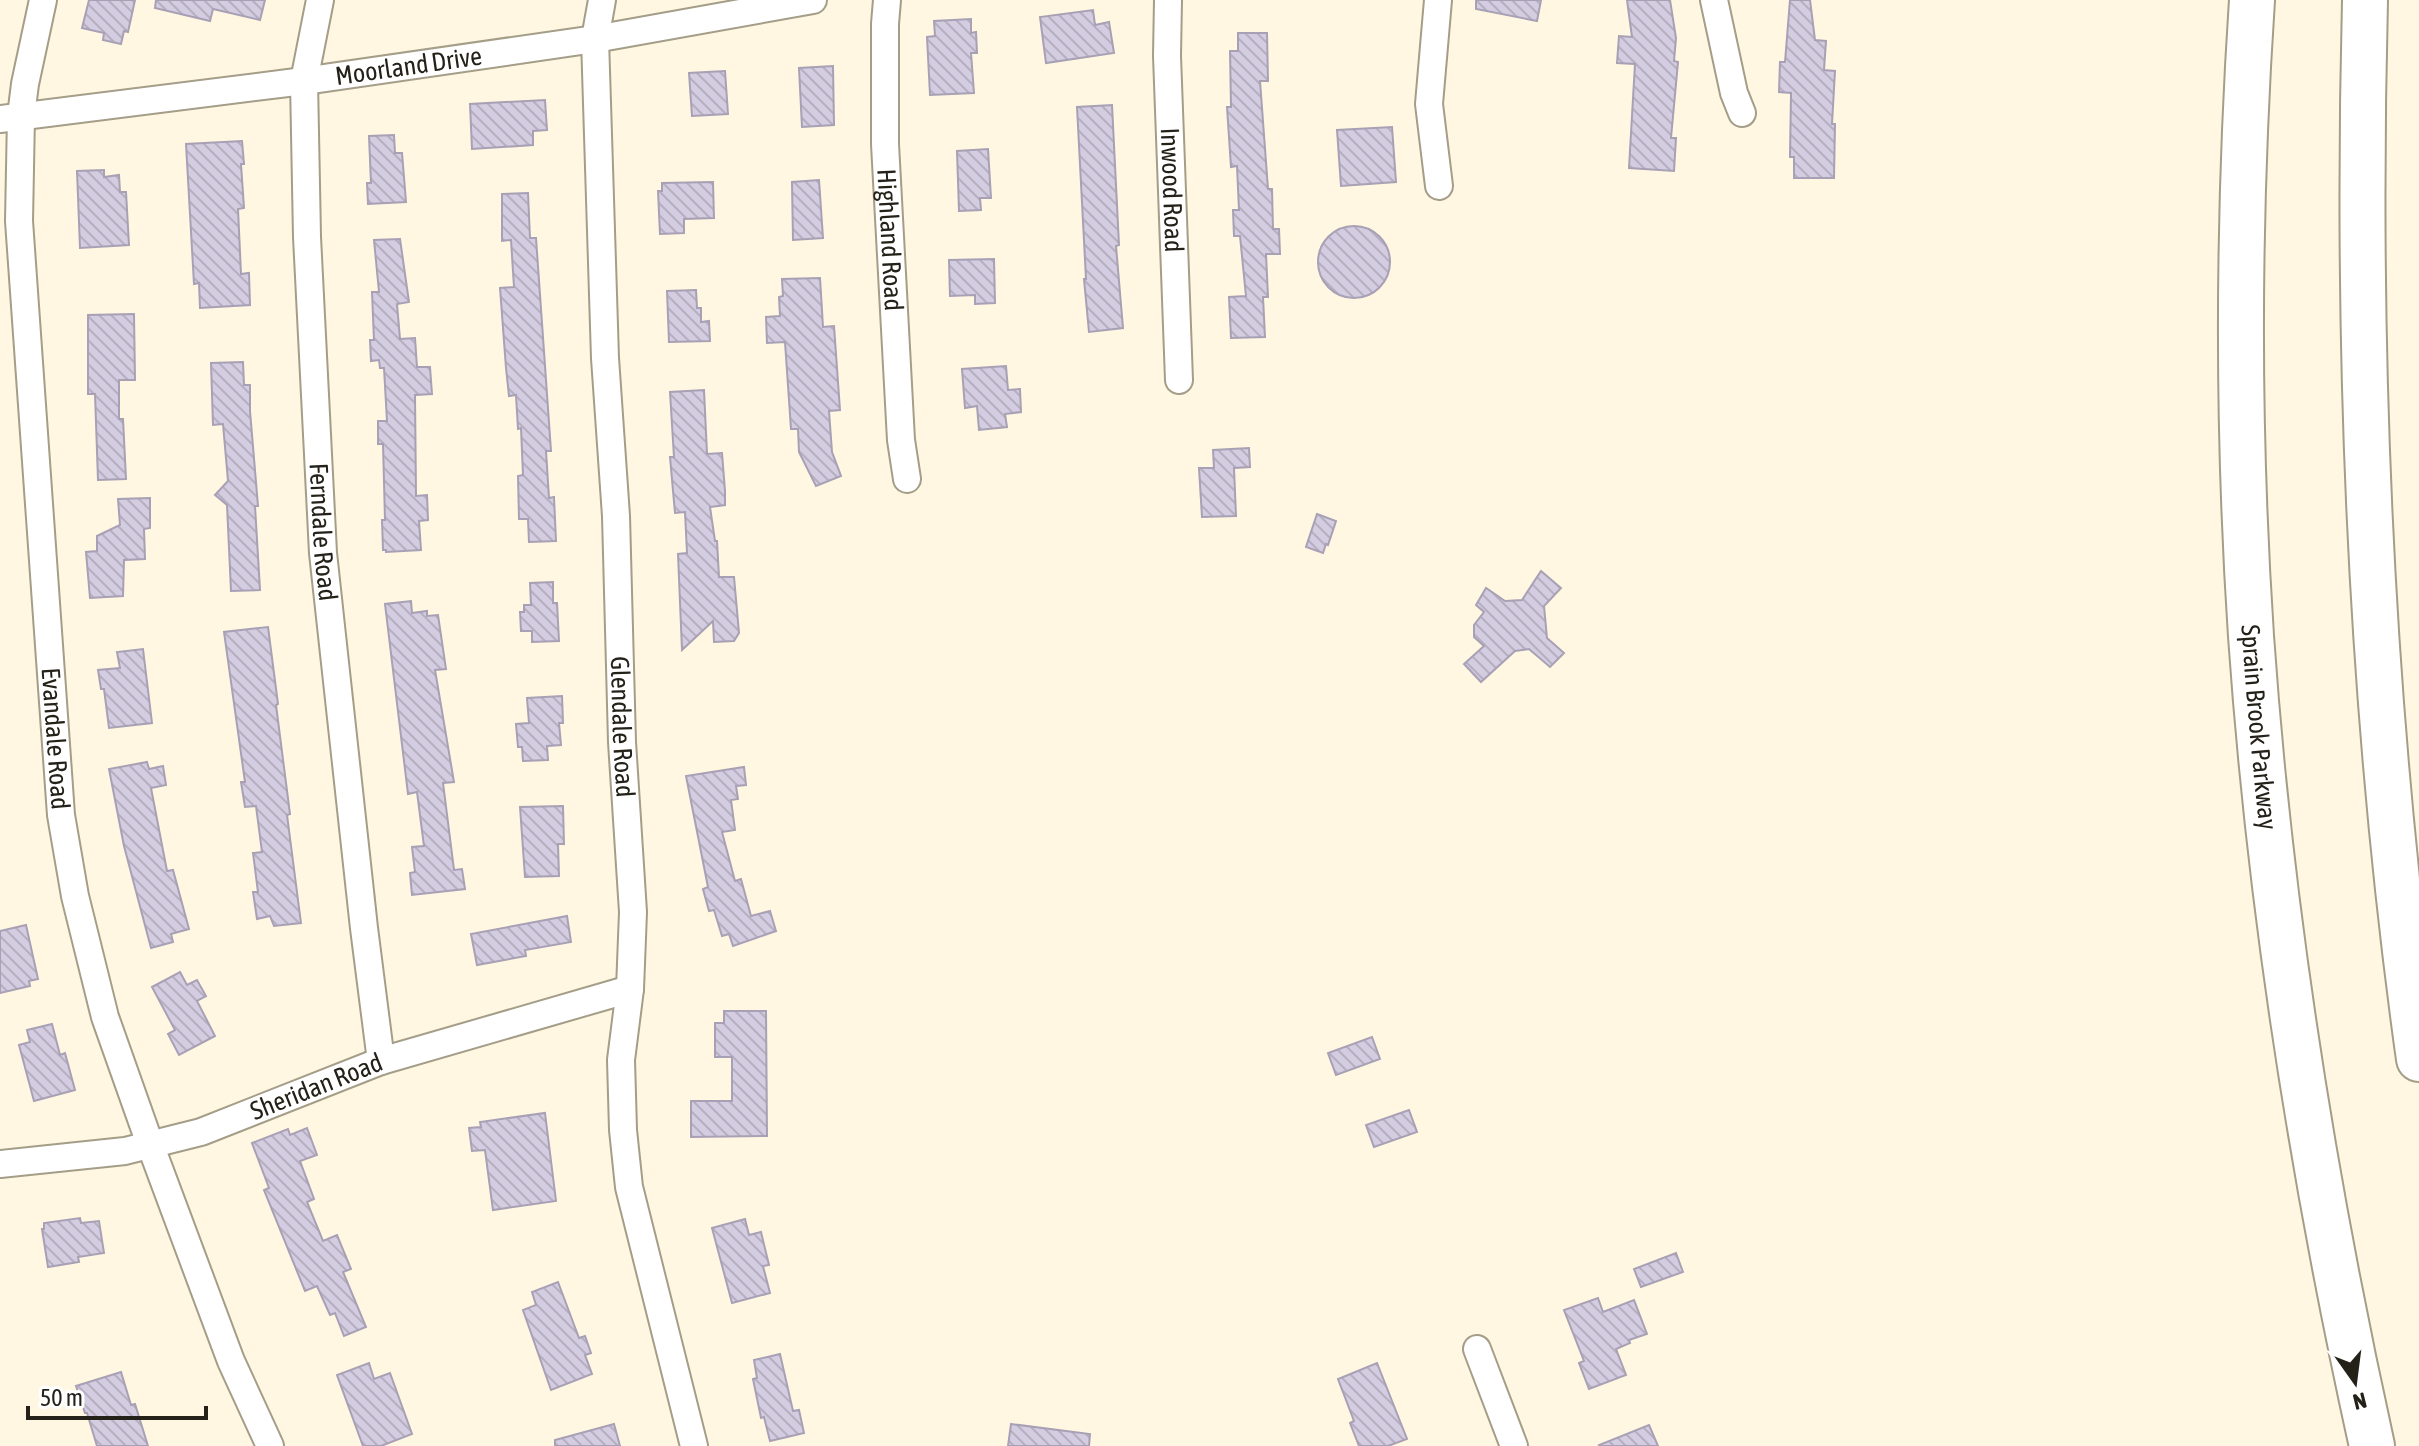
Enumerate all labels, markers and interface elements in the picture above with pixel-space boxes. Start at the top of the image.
street label: Moorland Drive [333,41,484,91]
street label: Inwood Road [1155,127,1189,253]
street label: Highland Road [871,168,909,312]
street label: Ferndale Road [303,462,343,602]
street label: Sprain Brook Parkway [2235,624,2283,832]
street label: Glendale Road [605,656,641,798]
street label: Evandale Road [36,666,76,811]
street label: Sheridan Road [246,1047,387,1126]
north arrow [2315,1342,2395,1422]
scale bar [28,1370,206,1420]
text: 50 m [40,1384,83,1411]
text: N [2350,1387,2369,1416]

